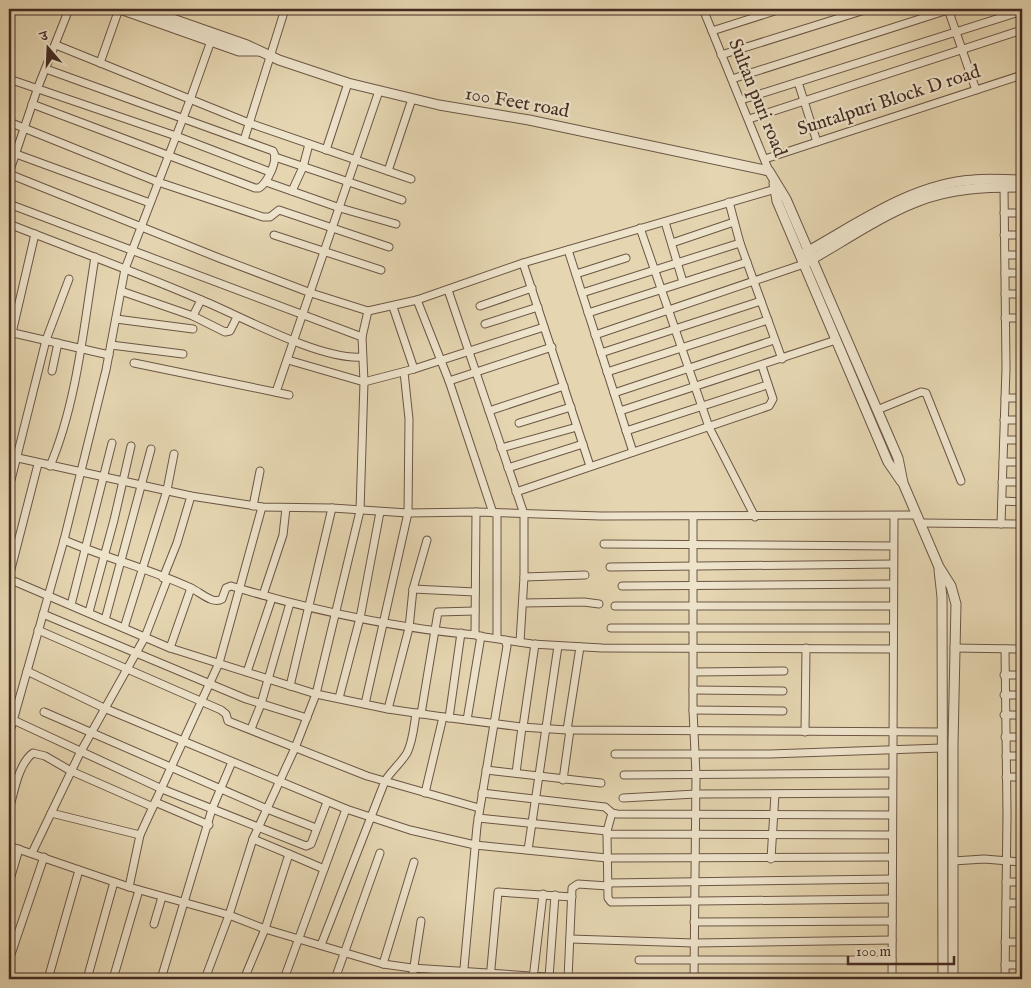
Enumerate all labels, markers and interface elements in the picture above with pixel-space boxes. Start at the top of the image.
north arrow [22,22,72,72]
text: उ [37,27,51,47]
street label: Sultan puri road [722,35,792,162]
street label: Suntalpuri Block D road [794,60,984,142]
street label: 100 Feet road [463,82,572,124]
scale bar [848,933,955,965]
text: 100 m [856,942,892,961]

